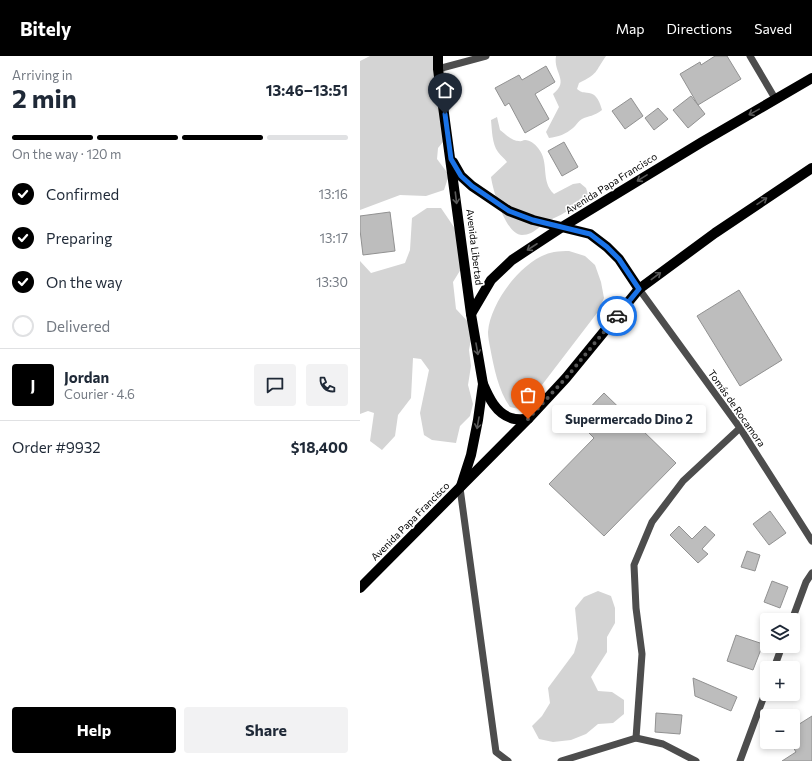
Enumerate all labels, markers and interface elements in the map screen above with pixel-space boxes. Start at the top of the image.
text: Bitely [20,17,71,40]
text: Map [616,20,645,37]
text: Directions [667,20,732,37]
text: Saved [754,20,792,37]
text: Arriving in [12,67,72,83]
pin [428,73,462,114]
icon: home [434,79,456,101]
text: 13:46–13:51 [266,81,348,99]
text: 2 min [12,82,77,113]
one-way arrow [748,109,760,117]
text: On the way · 120 m [12,146,121,162]
street label: Avenida Papa Francisco [563,150,659,216]
one-way arrow [636,175,648,183]
icon: check [12,183,34,205]
text: Confirmed [46,185,119,203]
text: 13:16 [319,186,348,202]
one-way arrow [452,191,460,204]
one-way arrow [756,197,767,205]
street label: Avenida Libertad [464,208,486,286]
icon: check [12,227,34,249]
text: Preparing [46,229,112,247]
text: 13:17 [320,230,348,246]
one-way arrow [527,243,538,251]
icon: check [12,271,34,293]
one-way arrow [651,272,662,280]
text: On the way [46,273,123,291]
text: 13:30 [316,274,348,290]
courier [597,296,637,336]
icon: car [606,305,628,327]
text: Delivered [46,317,110,335]
one-way arrow [473,342,481,355]
button: chat [254,364,296,406]
button: phone [306,364,348,406]
street label: Tomás de Rocamora [706,367,768,449]
text: Jordan [64,368,109,386]
text: J [31,376,35,394]
pin [511,378,545,419]
icon: bag [517,384,539,406]
text: Courier · 4.6 [64,386,135,402]
callout: Supermercado Dino 2 [552,405,706,433]
text: Supermercado Dino 2 [565,411,693,427]
one-way arrow [473,416,481,429]
text: Order #9932 [12,438,101,456]
text: $18,400 [291,438,348,456]
street label: Avenida Papa Francisco [368,479,452,563]
map controls [760,613,800,749]
button: layers [760,613,800,653]
button: + [760,661,800,701]
button: Help [12,707,176,753]
button: Share [184,707,348,753]
button: − [760,709,800,749]

